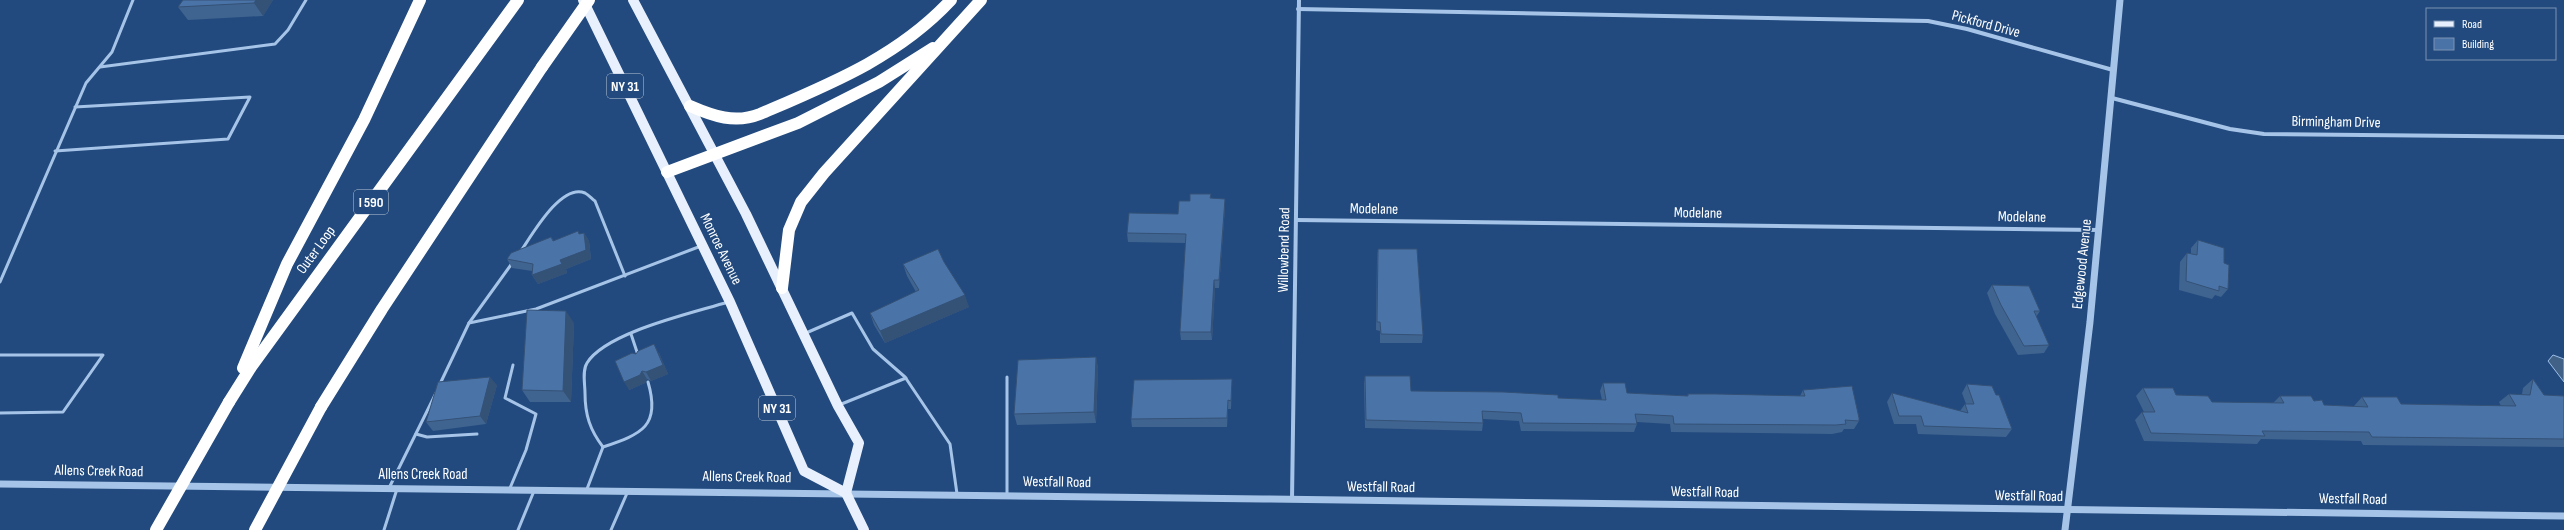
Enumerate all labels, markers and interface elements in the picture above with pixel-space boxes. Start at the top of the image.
street label: Pickford Drive [1950,6,2022,42]
legend [2426,8,2556,60]
text: Road [2462,17,2482,32]
text: Building [2462,37,2494,52]
road number: NY 31 [607,74,643,98]
street label: Birmingham Drive [2291,112,2381,132]
road number: I 590 [354,190,388,214]
street label: Modelane [1350,199,1398,219]
street label: Modelane [1674,203,1722,223]
street label: Willowbend Road [1274,207,1294,293]
street label: Modelane [1998,207,2046,227]
street label: Monroe Avenue [696,210,746,288]
street label: Edgewood Avenue [2068,218,2096,310]
street label: Outer Loop [292,222,340,278]
road number: NY 31 [759,396,795,420]
street label: Allens Creek Road [53,461,144,481]
street label: Allens Creek Road [378,465,467,484]
street label: Allens Creek Road [701,467,792,487]
street label: Westfall Road [1023,472,1091,492]
street label: Westfall Road [1347,477,1415,497]
street label: Westfall Road [1671,482,1739,502]
street label: Westfall Road [1995,486,2063,506]
street label: Westfall Road [2319,489,2387,509]

